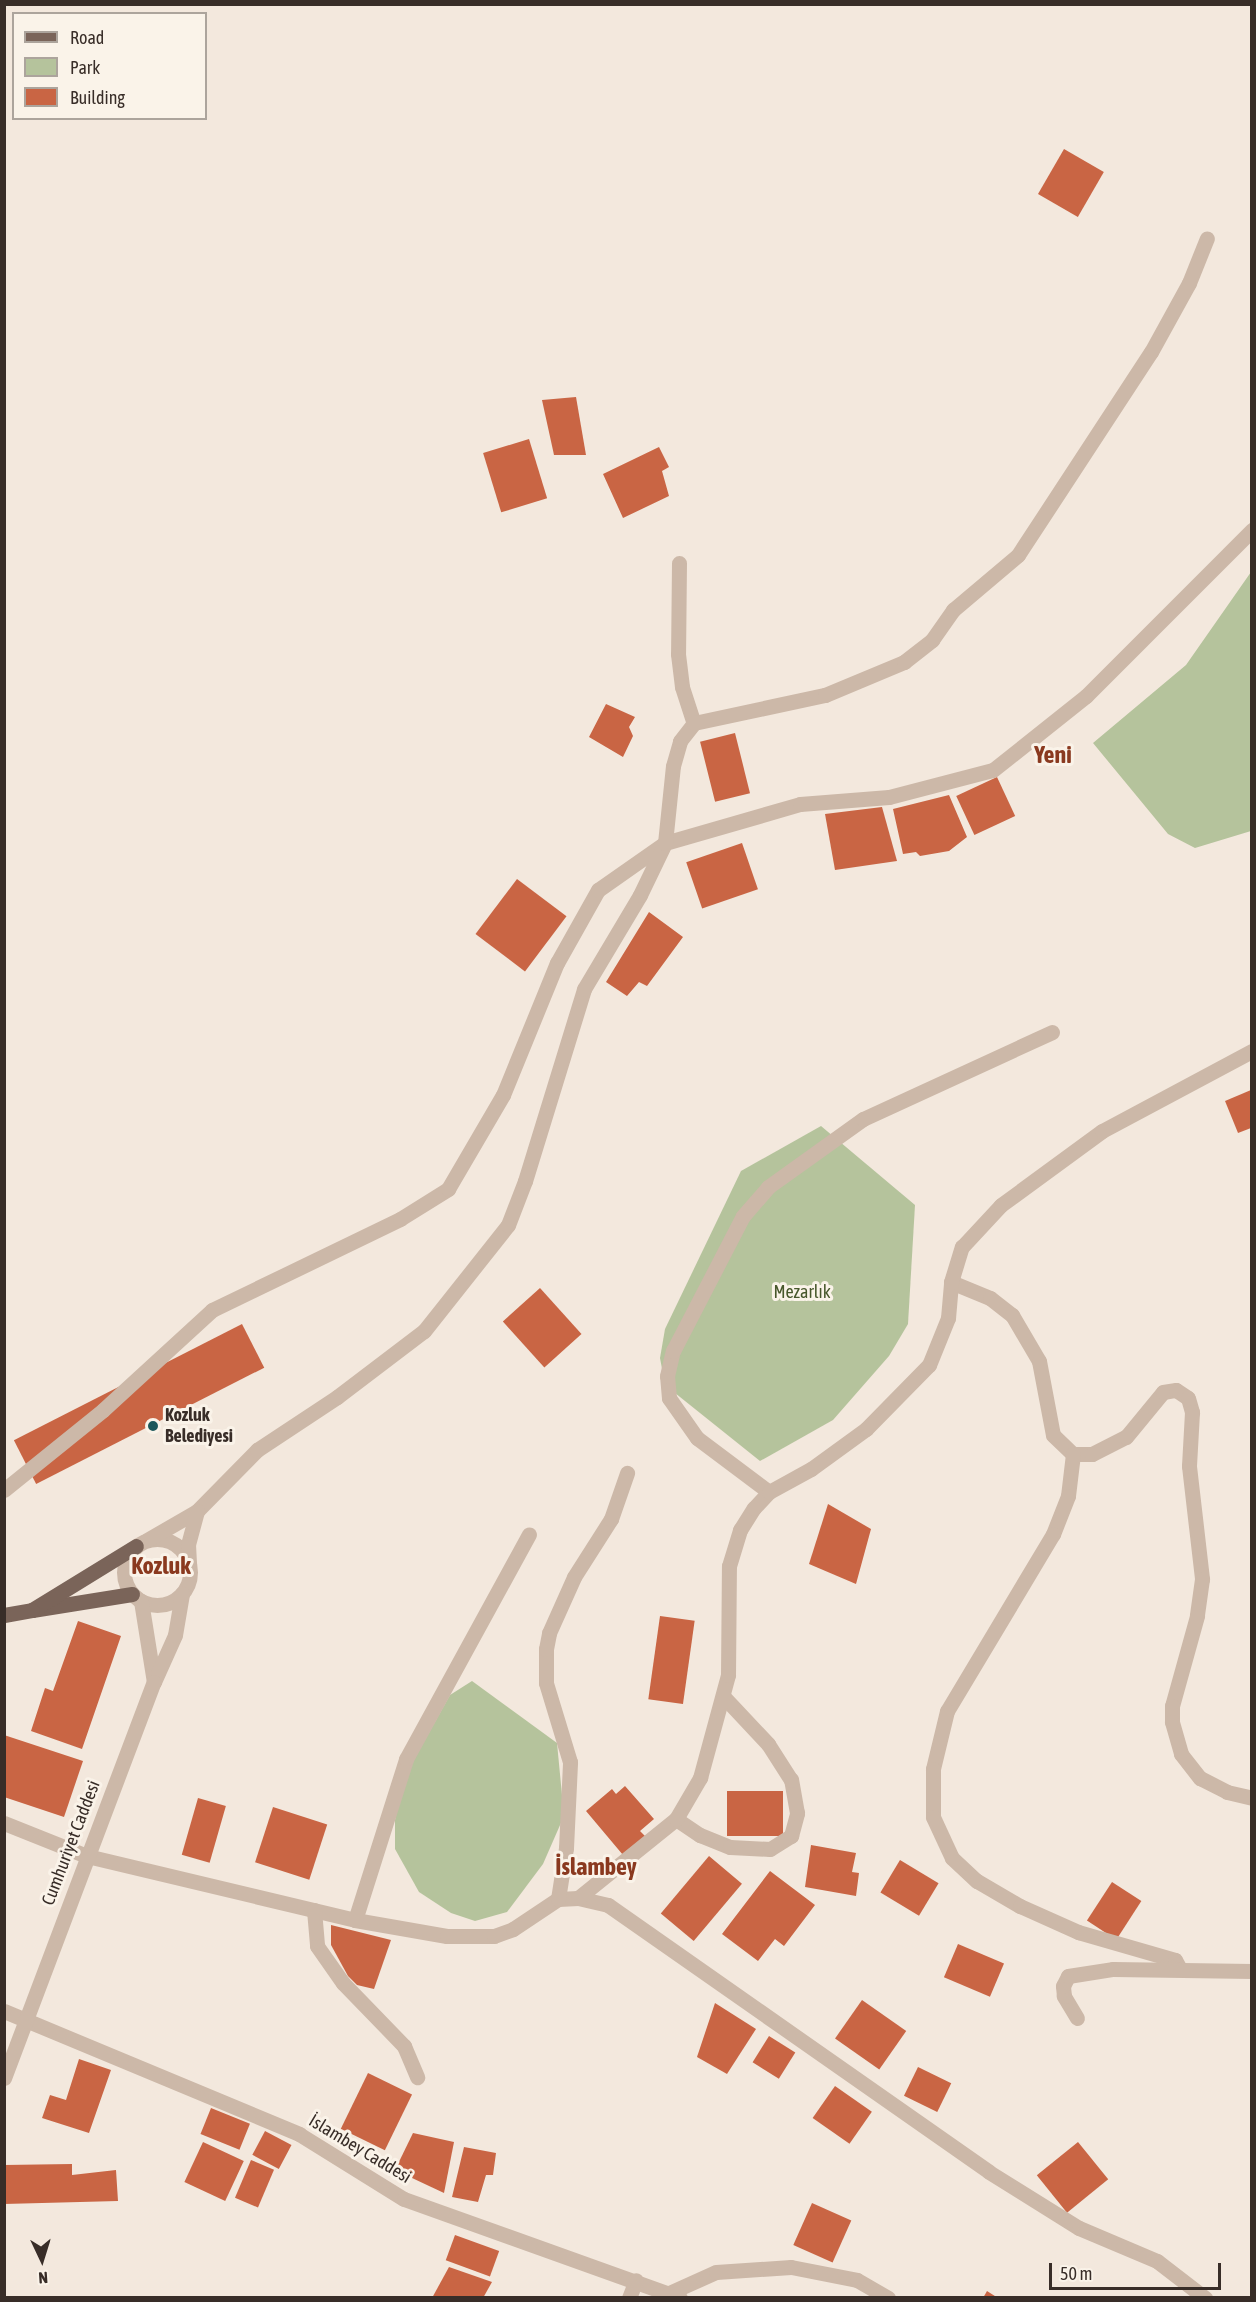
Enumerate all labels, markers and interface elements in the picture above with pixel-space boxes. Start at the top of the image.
legend [12,12,207,120]
text: Road [70,27,104,48]
text: Park [70,57,100,78]
text: Building [70,87,125,108]
district label: Yeni [1034,741,1072,769]
park label: Mezarlık [773,1281,831,1303]
place label: Kozluk Belediyesi [165,1405,233,1448]
marker: Kozluk Belediyesi [146,1419,160,1433]
district label: Kozluk [131,1552,191,1580]
street label: Cumhuriyet Caddesi [37,1778,105,1908]
district label: İslambey [555,1853,637,1881]
street label: İslambey Caddesi [305,2110,415,2188]
north arrow [12,2230,72,2290]
scale bar [1052,2251,1224,2289]
text: 50 m [1060,2263,1092,2284]
text: N [38,2269,49,2287]

